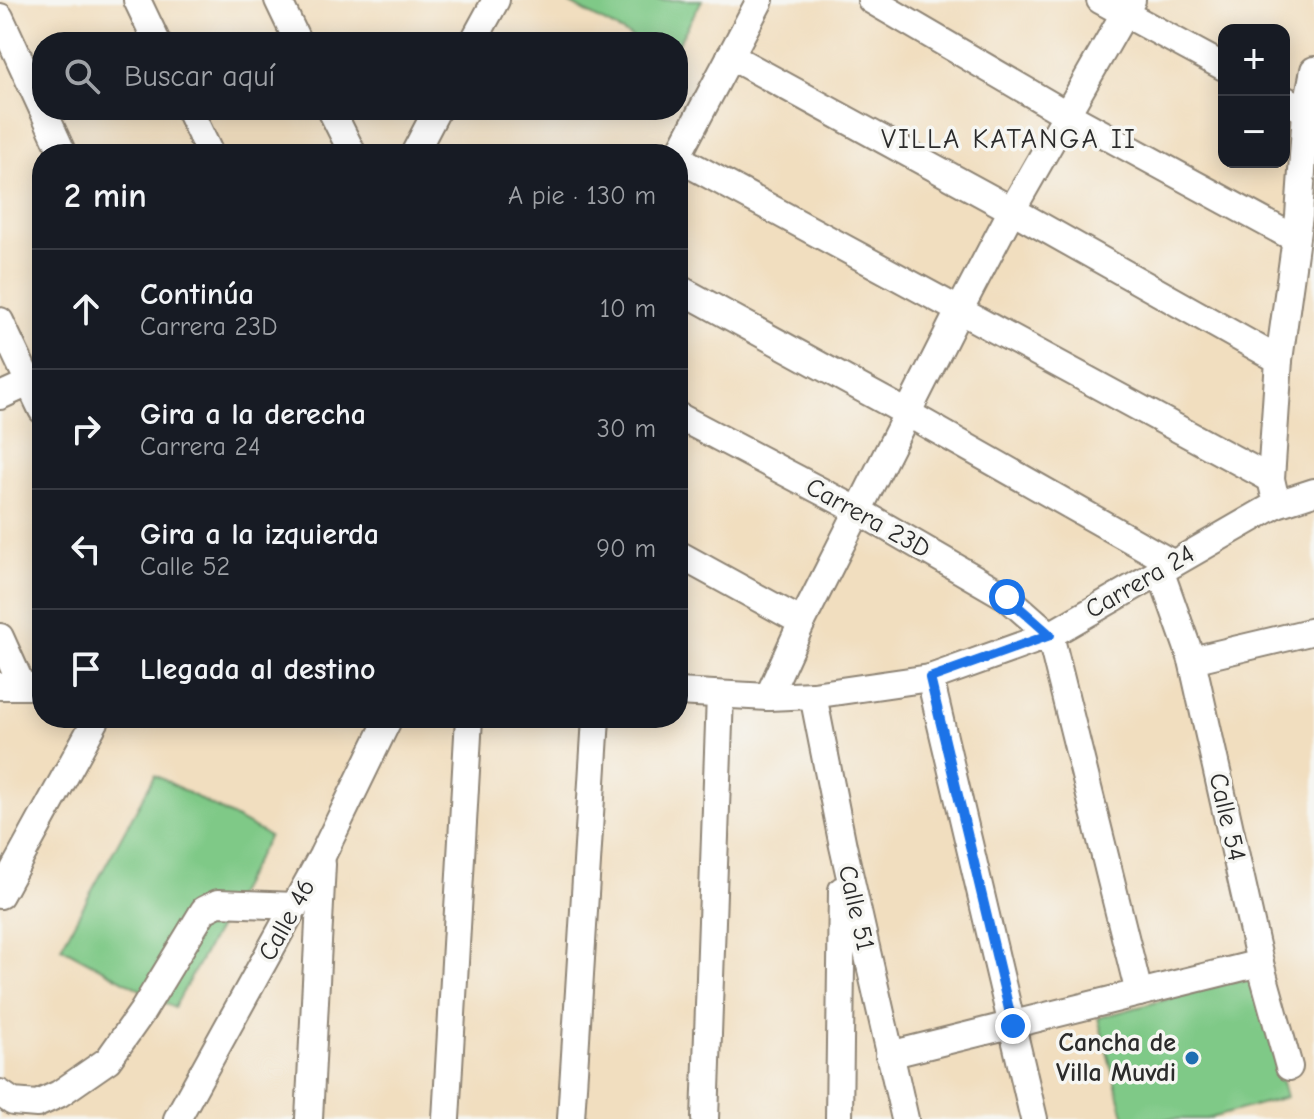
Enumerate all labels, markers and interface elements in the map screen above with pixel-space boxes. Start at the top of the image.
map controls [1218,24,1290,168]
button: + [1218,24,1290,96]
search box [32,32,688,120]
icon: search [60,54,104,98]
text: Buscar aquí [124,59,275,94]
button: − [1218,96,1290,168]
district label: VILLA KATANGA II [881,123,1137,155]
text: 2 min [64,176,147,216]
text: A pie · 130 m [508,181,656,211]
text: Continúa [140,277,254,312]
icon: ahead [64,287,108,331]
text: 10 m [600,294,656,324]
text: Carrera 23D [140,312,278,342]
text: Gira a la derecha [140,397,366,432]
icon: right [64,407,108,451]
text: 30 m [597,414,656,444]
text: Carrera 24 [140,432,261,462]
street label: Carrera 23D [801,472,935,564]
text: Gira a la izquierda [140,517,379,552]
icon: left [64,527,108,571]
text: 90 m [596,534,656,564]
street label: Carrera 24 [1080,539,1200,625]
text: Calle 52 [140,552,230,582]
route start [989,579,1025,615]
icon: arrive [64,647,108,691]
text: Llegada al destino [140,652,376,687]
street label: Calle 54 [1202,770,1252,864]
street label: Calle 51 [832,862,880,954]
street label: Calle 46 [252,874,322,966]
route end [995,1008,1031,1044]
place label: Cancha de Villa Muvdi [1056,1028,1176,1088]
marker: Cancha de Villa Muvdi [1183,1049,1201,1067]

